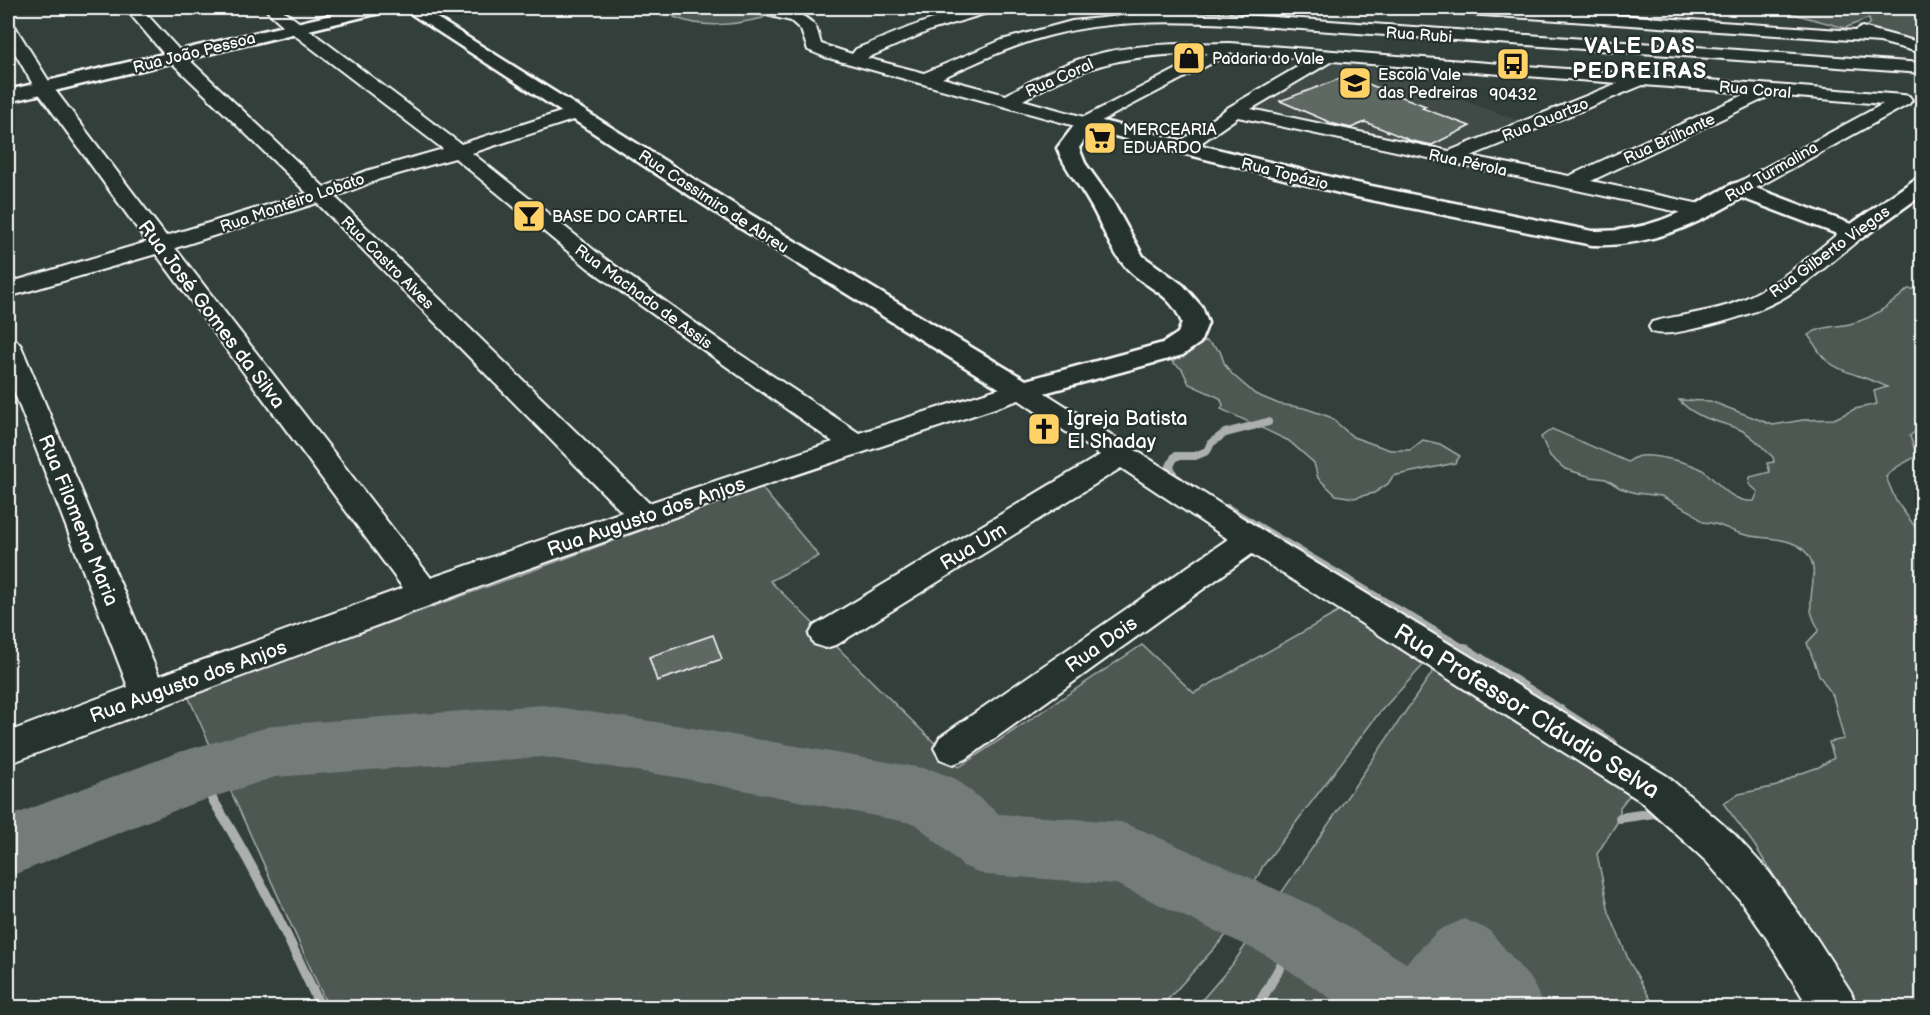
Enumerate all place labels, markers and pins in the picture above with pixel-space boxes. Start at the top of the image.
shop icon: Padaria do Vale [1171,40,1207,76]
bus stop icon: 90432 [1495,46,1531,82]
place label: Padaria do Vale [1212,50,1325,69]
school or university icon: Escola Vale das Pedreiras [1337,65,1373,101]
place label: Escola Vale das Pedreiras [1378,66,1478,103]
place label: 90432 [1489,86,1537,105]
supermarket icon: MERCEARIA EDUARDO [1082,120,1118,156]
place label: MERCEARIA EDUARDO [1123,121,1217,158]
bar icon: BASE DO CARTEL [511,198,547,234]
place label: BASE DO CARTEL [552,208,688,227]
place label: Igreja Batista El Shaday [1067,407,1188,454]
church icon: Igreja Batista El Shaday [1026,411,1062,447]

